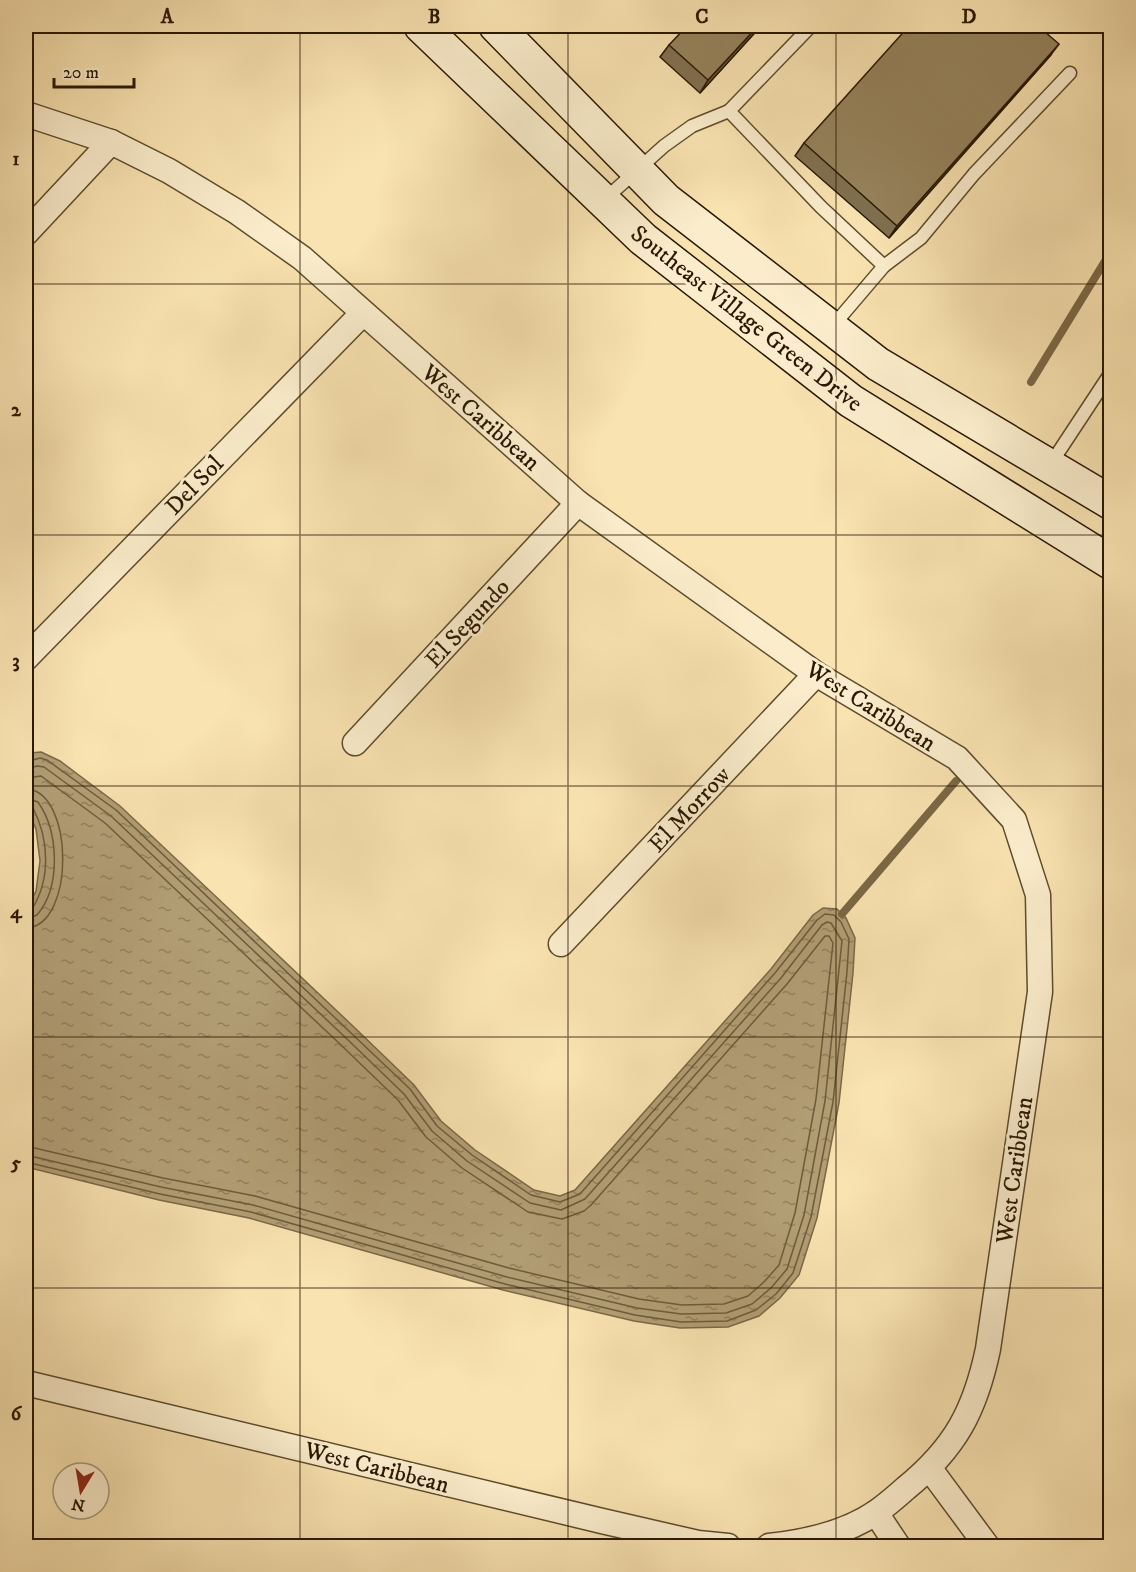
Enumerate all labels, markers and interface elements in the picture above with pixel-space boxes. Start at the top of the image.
text: A [160,5,175,30]
text: B [428,5,440,30]
text: C [695,5,709,30]
text: D [962,5,977,30]
scale bar [54,51,134,89]
text: 20 m [63,62,99,84]
text: 1 [12,147,20,172]
street label: Southeast Village Green Drive [624,219,868,419]
street label: West Caribbean [414,357,546,478]
text: 2 [11,398,22,423]
street label: Del Sol [159,449,231,522]
street label: El Segundo [419,573,517,675]
text: 3 [12,649,20,674]
street label: West Caribbean [799,654,942,759]
street label: El Morrow [642,760,738,859]
text: 4 [10,900,23,925]
street label: West Caribbean [990,1094,1040,1247]
text: 5 [10,1151,21,1176]
text: 6 [11,1402,23,1427]
street label: West Caribbean [300,1435,453,1501]
north arrow [51,1461,111,1521]
text: N [70,1494,87,1516]

